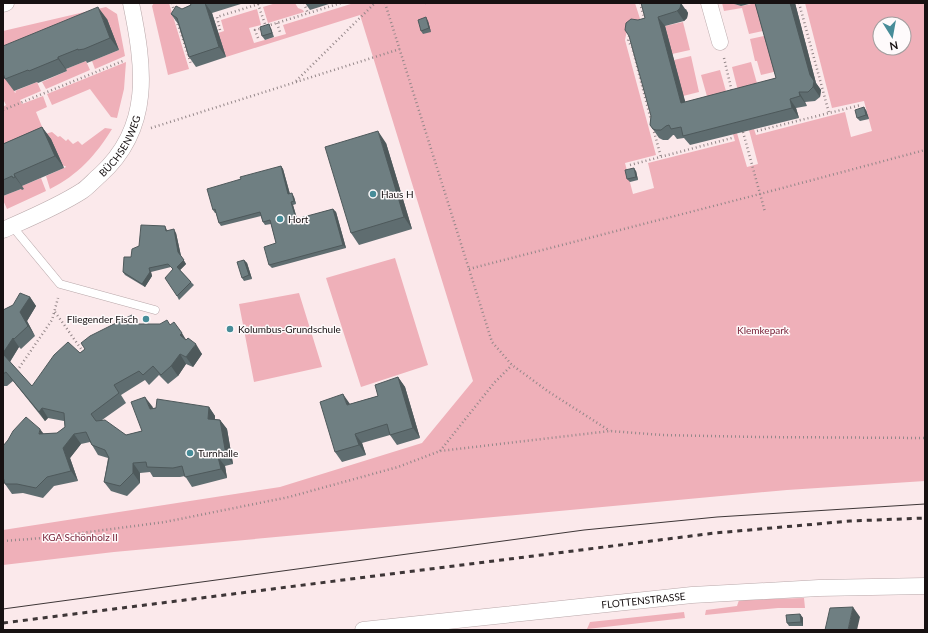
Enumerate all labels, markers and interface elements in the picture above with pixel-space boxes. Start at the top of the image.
north arrow [872,16,912,56]
text: N [889,39,899,53]
street label: BÜCHSENWEG [96,114,142,179]
place label: Haus H [381,188,414,200]
marker: Haus H [368,189,378,199]
place label: Hort [288,213,309,225]
marker: Hort [275,214,285,224]
place label: Fliegender Fisch [67,313,138,325]
marker: Fliegender Fisch [141,314,151,324]
place label: Kolumbus-Grundschule [238,323,341,335]
marker: Kolumbus-Grundschule [225,324,235,334]
park label: Klemkepark [737,324,790,336]
place label: Turnhalle [198,447,238,459]
marker: Turnhalle [185,448,195,458]
park label: KGA Schönholz II [42,531,118,543]
street label: FLOTTENSTRASSE [601,590,686,611]

